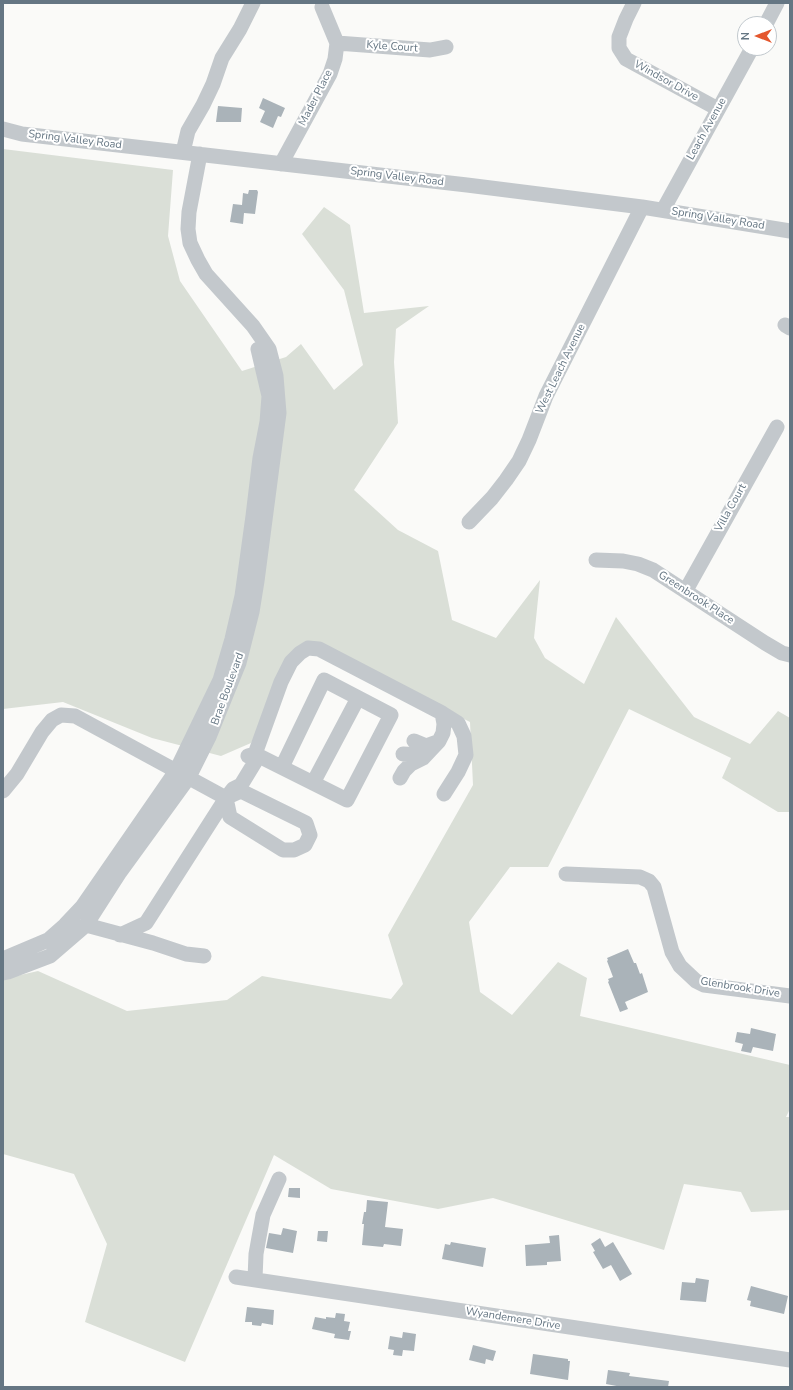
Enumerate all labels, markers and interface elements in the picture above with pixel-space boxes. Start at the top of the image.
north arrow [737,16,777,56]
text: N [738,32,753,40]
street label: Kyle Court [366,39,418,55]
street label: Windsor Drive [631,58,701,104]
street label: Mader Place [296,68,336,128]
street label: Leach Avenue [684,96,730,162]
street label: Spring Valley Road [27,128,123,152]
street label: Spring Valley Road [349,165,445,189]
street label: Spring Valley Road [670,205,766,233]
street label: West Leach Avenue [533,322,589,416]
street label: Villa Court [712,482,750,534]
street label: Greenbrook Place [656,569,736,627]
street label: Brae Boulevard [209,651,247,727]
street label: Glenbrook Drive [699,975,781,1001]
street label: Wyandemere Drive [465,1305,561,1333]

